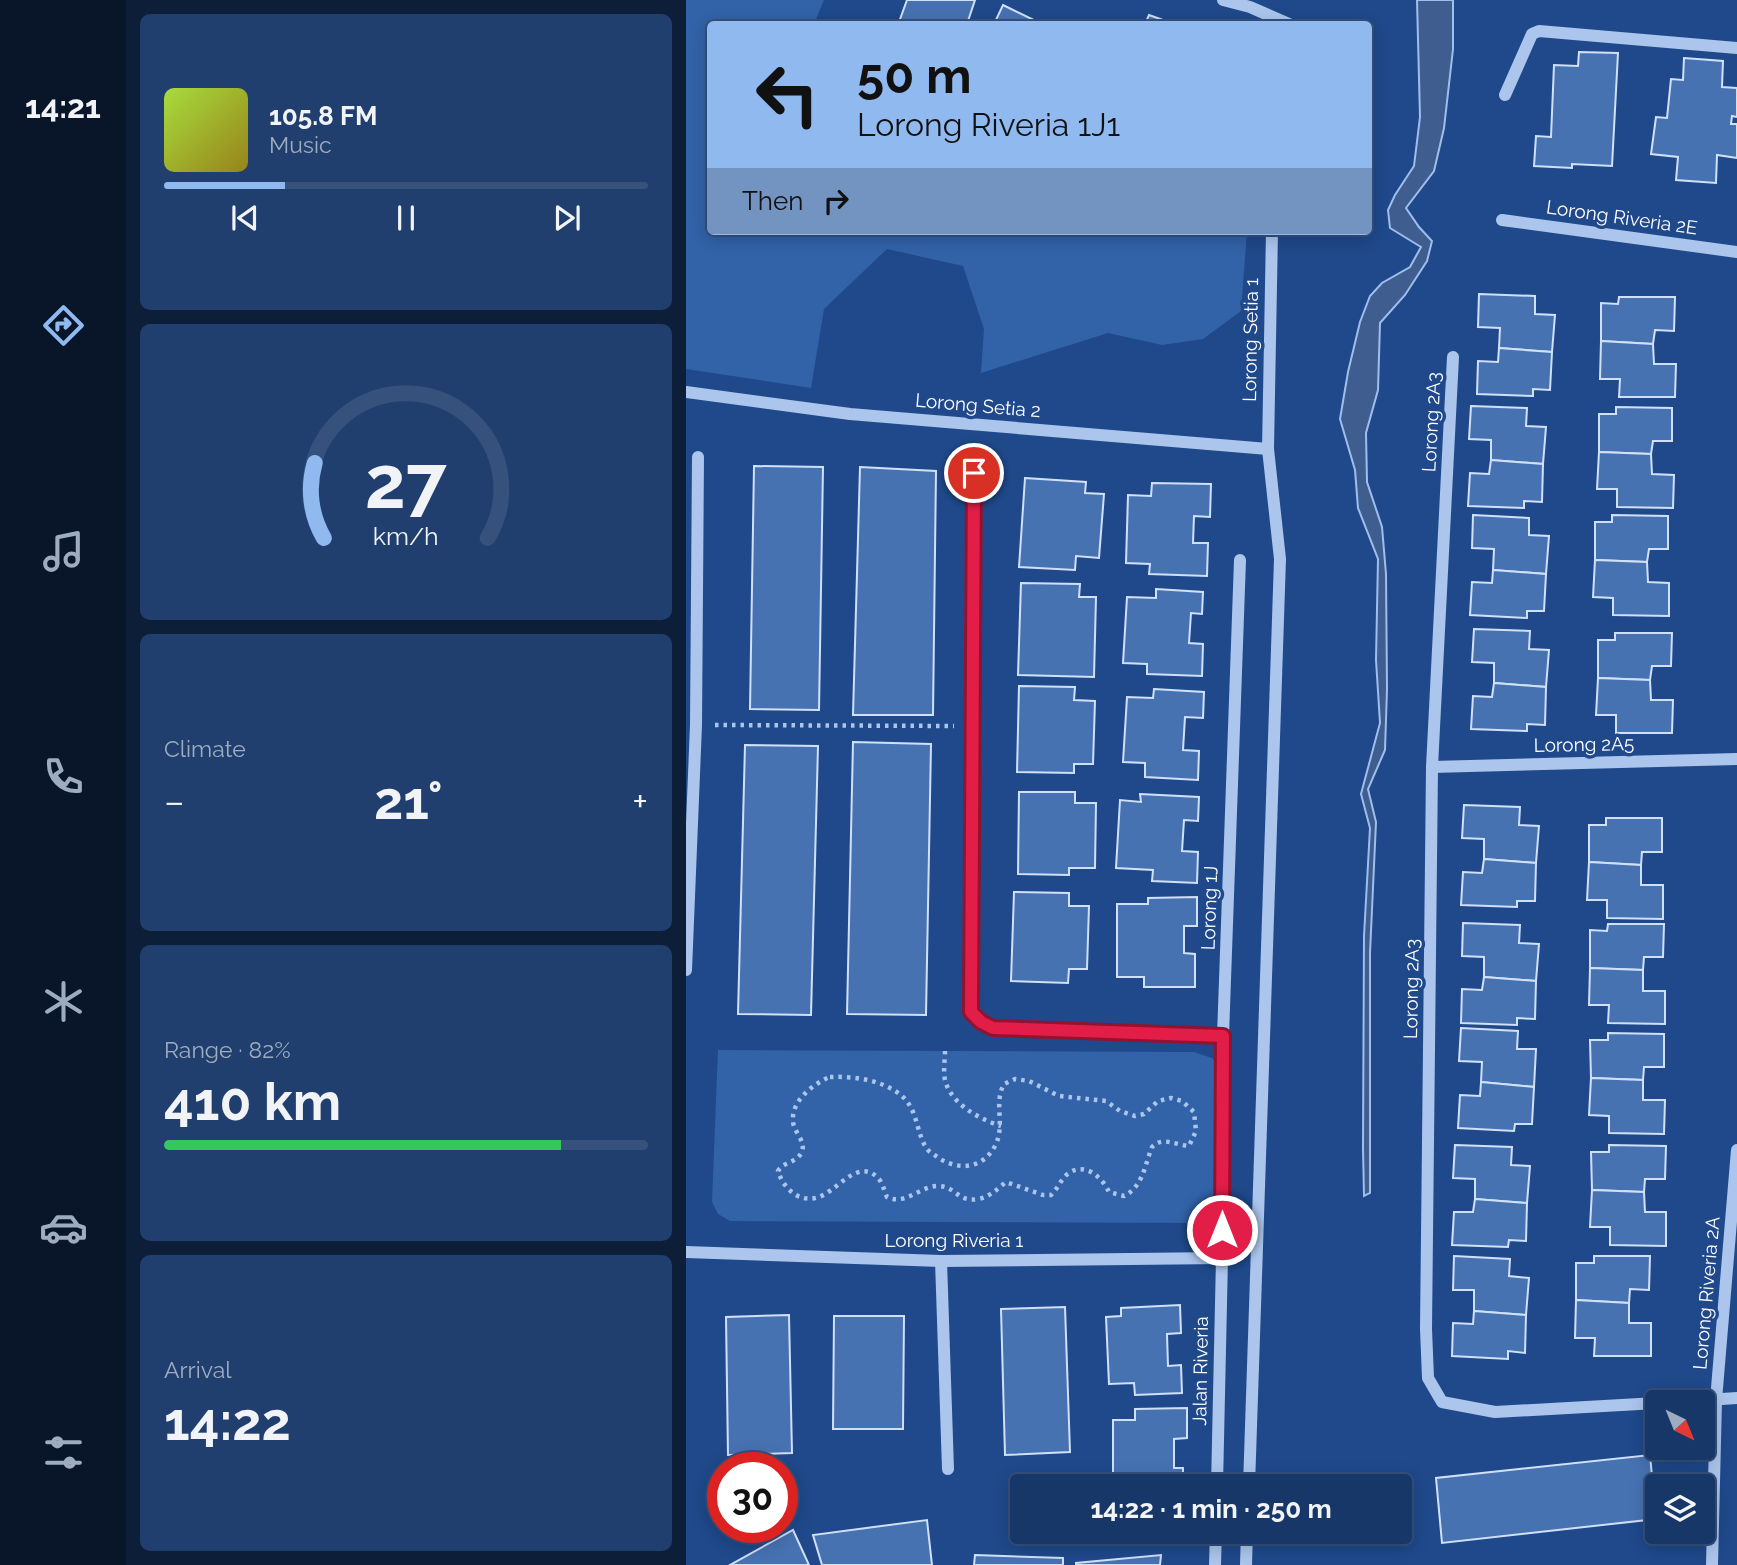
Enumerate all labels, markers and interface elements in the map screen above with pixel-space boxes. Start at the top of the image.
text: 50 m [857,47,972,104]
icon: left [742,49,833,140]
text: 14:21 [25,88,101,125]
text: 105.8 FM [269,101,377,131]
text: Lorong Riveria 1J1 [857,106,1120,143]
text: Music [269,131,332,158]
icon: right [817,182,855,220]
text: Then [742,186,803,216]
street label: Lorong Riveria 2E [1545,196,1699,238]
icon: previous [226,199,264,237]
icon: pause [387,199,425,237]
icon: next [548,199,586,237]
street label: Lorong Setia 1 [1238,278,1262,402]
icon: directions [39,301,88,350]
street label: Lorong 2A3 [1417,371,1445,473]
street label: Lorong Setia 2 [914,389,1042,421]
text: 27 [365,441,447,526]
pin [944,443,1004,503]
icon: arrive [955,454,993,492]
text: km/h [373,521,439,551]
icon: music [39,527,88,576]
street label: Lorong 2A5 [1534,732,1634,756]
text: Climate [164,735,246,762]
icon: phone [39,752,88,801]
text: 21° [374,770,443,831]
text: − [164,779,184,824]
text: + [632,779,648,824]
street label: Lorong 1J [1197,865,1221,951]
street label: Lorong 2A3 [1399,939,1423,1039]
icon: climate [39,977,88,1026]
text: Range · 82% [164,1036,291,1063]
text: 410 km [164,1071,341,1132]
position arrow [1185,1193,1259,1267]
icon: car [39,1203,88,1252]
street label: Lorong Riveria 2A [1688,1215,1724,1370]
street label: Lorong Riveria 1 [884,1229,1024,1251]
street label: Jalan Riveria [1188,1316,1212,1426]
text: Arrival [164,1356,231,1383]
north arrow [1645,1390,1715,1460]
map controls [1645,1390,1715,1544]
text: 14:22 [164,1391,291,1452]
icon: filters [39,1428,88,1477]
speed limit sign: 30 [707,1452,798,1543]
button: layers [1645,1474,1715,1544]
text: 14:22 · 1 min · 250 m [1090,1494,1332,1524]

